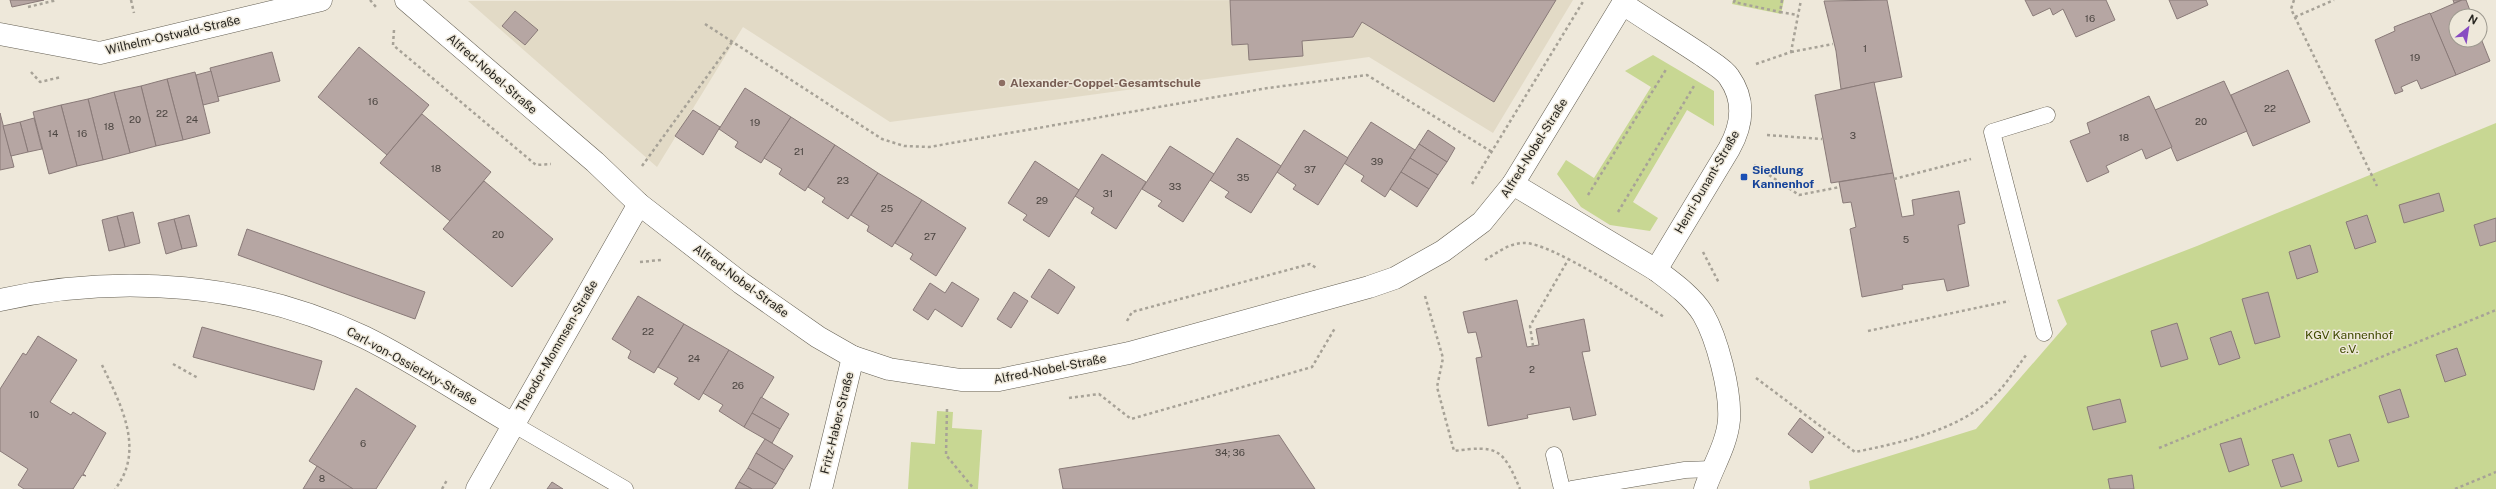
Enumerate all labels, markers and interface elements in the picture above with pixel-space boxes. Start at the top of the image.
north arrow [2448,8,2488,48]
house number: 16 [2085,12,2095,24]
text: N [2466,12,2480,27]
street label: Wilhelm-Ostwald-Straße [104,13,242,57]
street label: Alfred-Nobel-Straße [444,31,540,117]
house number: 1 [1863,42,1867,54]
house number: 19 [2410,51,2420,63]
place label: Alexander-Coppel-Gesamtschule [1010,76,1201,90]
marker: Alexander-Coppel-Gesamtschule [997,78,1007,88]
house number: 16 [368,95,378,107]
street label: Alfred-Nobel-Straße [1498,96,1570,200]
house number: 22 [2264,102,2276,114]
house number: 22 [156,107,168,119]
house number: 20 [129,113,141,125]
house number: 24 [186,113,198,125]
house number: 20 [2195,115,2207,127]
house number: 19 [750,116,760,128]
house number: 18 [104,120,114,132]
house number: 14 [48,127,58,139]
house number: 16 [77,127,87,139]
street label: Henri-Dunant-Straße [1672,128,1742,236]
house number: 3 [1850,129,1856,141]
house number: 18 [2119,131,2129,143]
house number: 21 [794,145,804,157]
house number: 39 [1371,155,1383,167]
house number: 18 [431,162,441,174]
house number: 37 [1304,163,1316,175]
place label: Siedlung Kannenhof [1752,163,1814,191]
house number: 35 [1237,171,1249,183]
marker: Siedlung Kannenhof [1739,172,1749,182]
house number: 23 [837,174,849,186]
house number: 33 [1169,180,1181,192]
house number: 31 [1103,187,1113,199]
house number: 29 [1036,194,1048,206]
house number: 25 [881,202,893,214]
house number: 20 [492,228,504,240]
house number: 27 [924,230,936,242]
house number: 5 [1903,233,1909,245]
street label: Alfred-Nobel-Straße [691,242,792,320]
street label: Theodor-Mommsen-Straße [514,277,601,414]
street label: Carl-von-Ossietzky-Straße [344,324,480,408]
house number: 22 [642,325,654,337]
park label: KGV Kannenhof e.V. [2305,328,2393,356]
street label: Alfred-Nobel-Straße [992,351,1108,387]
house number: 24 [688,352,700,364]
house number: 2 [1529,363,1535,375]
street label: Fritz-Haber-Straße [818,370,857,476]
house number: 26 [732,379,744,391]
house number: 10 [29,408,39,420]
house number: 6 [360,437,366,449]
house number: 34; 36 [1215,446,1245,458]
house number: 8 [319,472,325,484]

